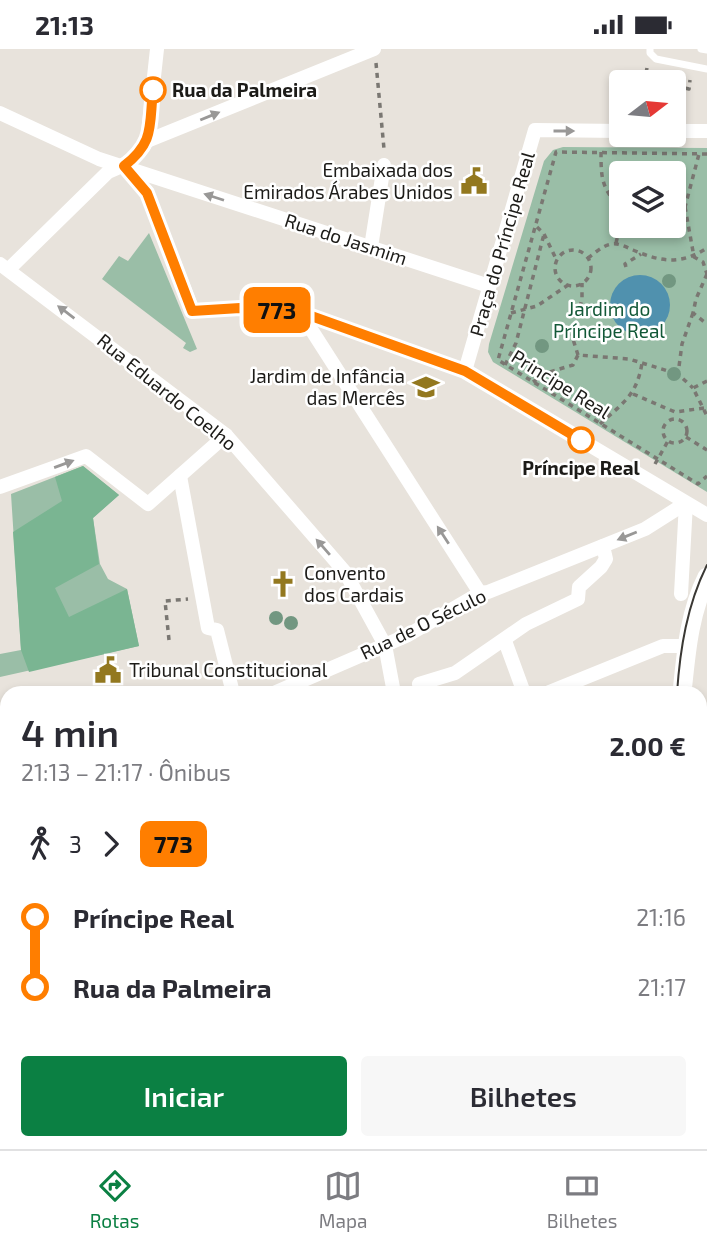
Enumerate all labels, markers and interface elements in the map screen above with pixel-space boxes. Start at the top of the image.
text: 21:13 [35,9,94,40]
north arrow [609,70,686,147]
map controls [609,70,686,238]
marker: Rua da Palmeira [140,77,166,103]
place label: Rua da Palmeira [172,78,317,101]
one-way arrow [200,110,221,121]
one-way arrow [553,125,575,137]
street label: Praça do Príncipe Real [464,148,540,339]
place label: Embaixada dos Emirados Árabes Unidos [243,158,453,203]
button: layers [609,161,686,238]
public building icon: Embaixada dos Emirados Árabes Unidos [459,166,489,196]
one-way arrow [203,191,224,202]
street label: Rua do Jasmim [282,208,410,269]
line badge: 773 [237,287,317,333]
text: 773 [258,295,296,324]
park label: Jardim do Príncipe Real [553,297,665,342]
one-way arrow [57,305,75,319]
street label: Rua Eduardo Coelho [93,328,242,455]
street label: Principe Real [508,344,615,423]
place label: Jardim de Infância das Mercês [250,364,405,409]
school or university icon: Jardim de Infância das Mercês [411,372,441,402]
marker: Príncipe Real [568,427,594,453]
place label: Príncipe Real [522,456,641,479]
one-way arrow [54,458,75,469]
one-way arrow [436,526,450,544]
one-way arrow [616,531,637,542]
one-way arrow [315,538,331,556]
place label: Convento dos Cardais [304,561,404,606]
church icon: Convento dos Cardais [268,569,298,599]
street label: Rua de O Século [356,583,489,664]
public building icon: Tribunal Constitucional [93,655,123,685]
place label: Tribunal Constitucional [129,658,328,681]
text: 4 min [21,709,119,755]
text: 2.00 € [609,730,686,761]
text: 21:13 – 21:17 · Ônibus [21,758,231,786]
icon: walk [21,825,59,863]
icon: forward [92,825,130,863]
text: 773 [154,829,193,858]
text: 3 [69,830,82,858]
text: Príncipe Real [73,902,234,933]
text: 21:16 [636,903,686,931]
text: Rua da Palmeira [73,972,272,1003]
text: 21:17 [638,973,686,1001]
button: Iniciar [21,1056,347,1136]
button: Bilhetes [361,1056,686,1136]
tab: Rotas [90,1167,139,1232]
tab: Mapa [319,1167,367,1232]
tab: Bilhetes [547,1167,617,1232]

